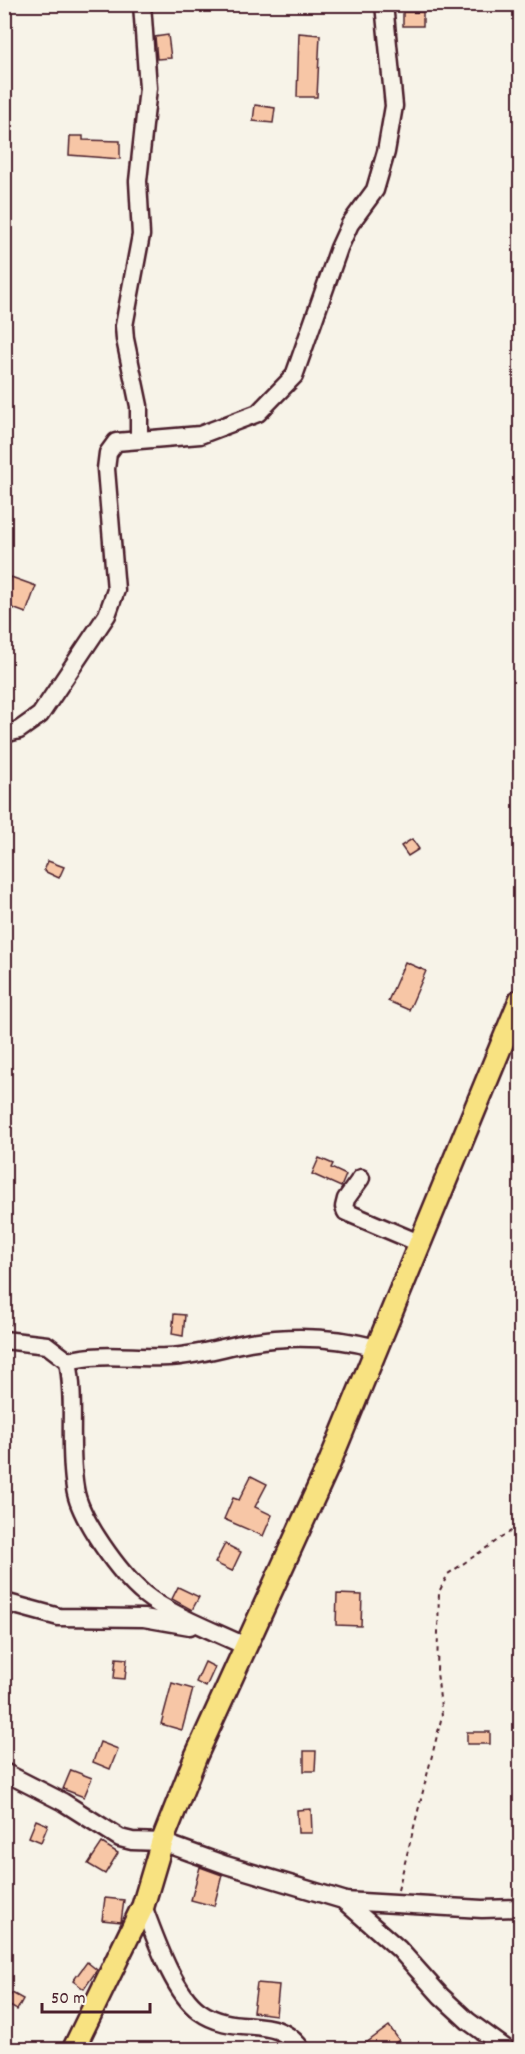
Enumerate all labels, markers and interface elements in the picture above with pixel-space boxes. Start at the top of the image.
scale bar [42,1976,150,2014]
text: 50 m [51,1987,86,2012]

